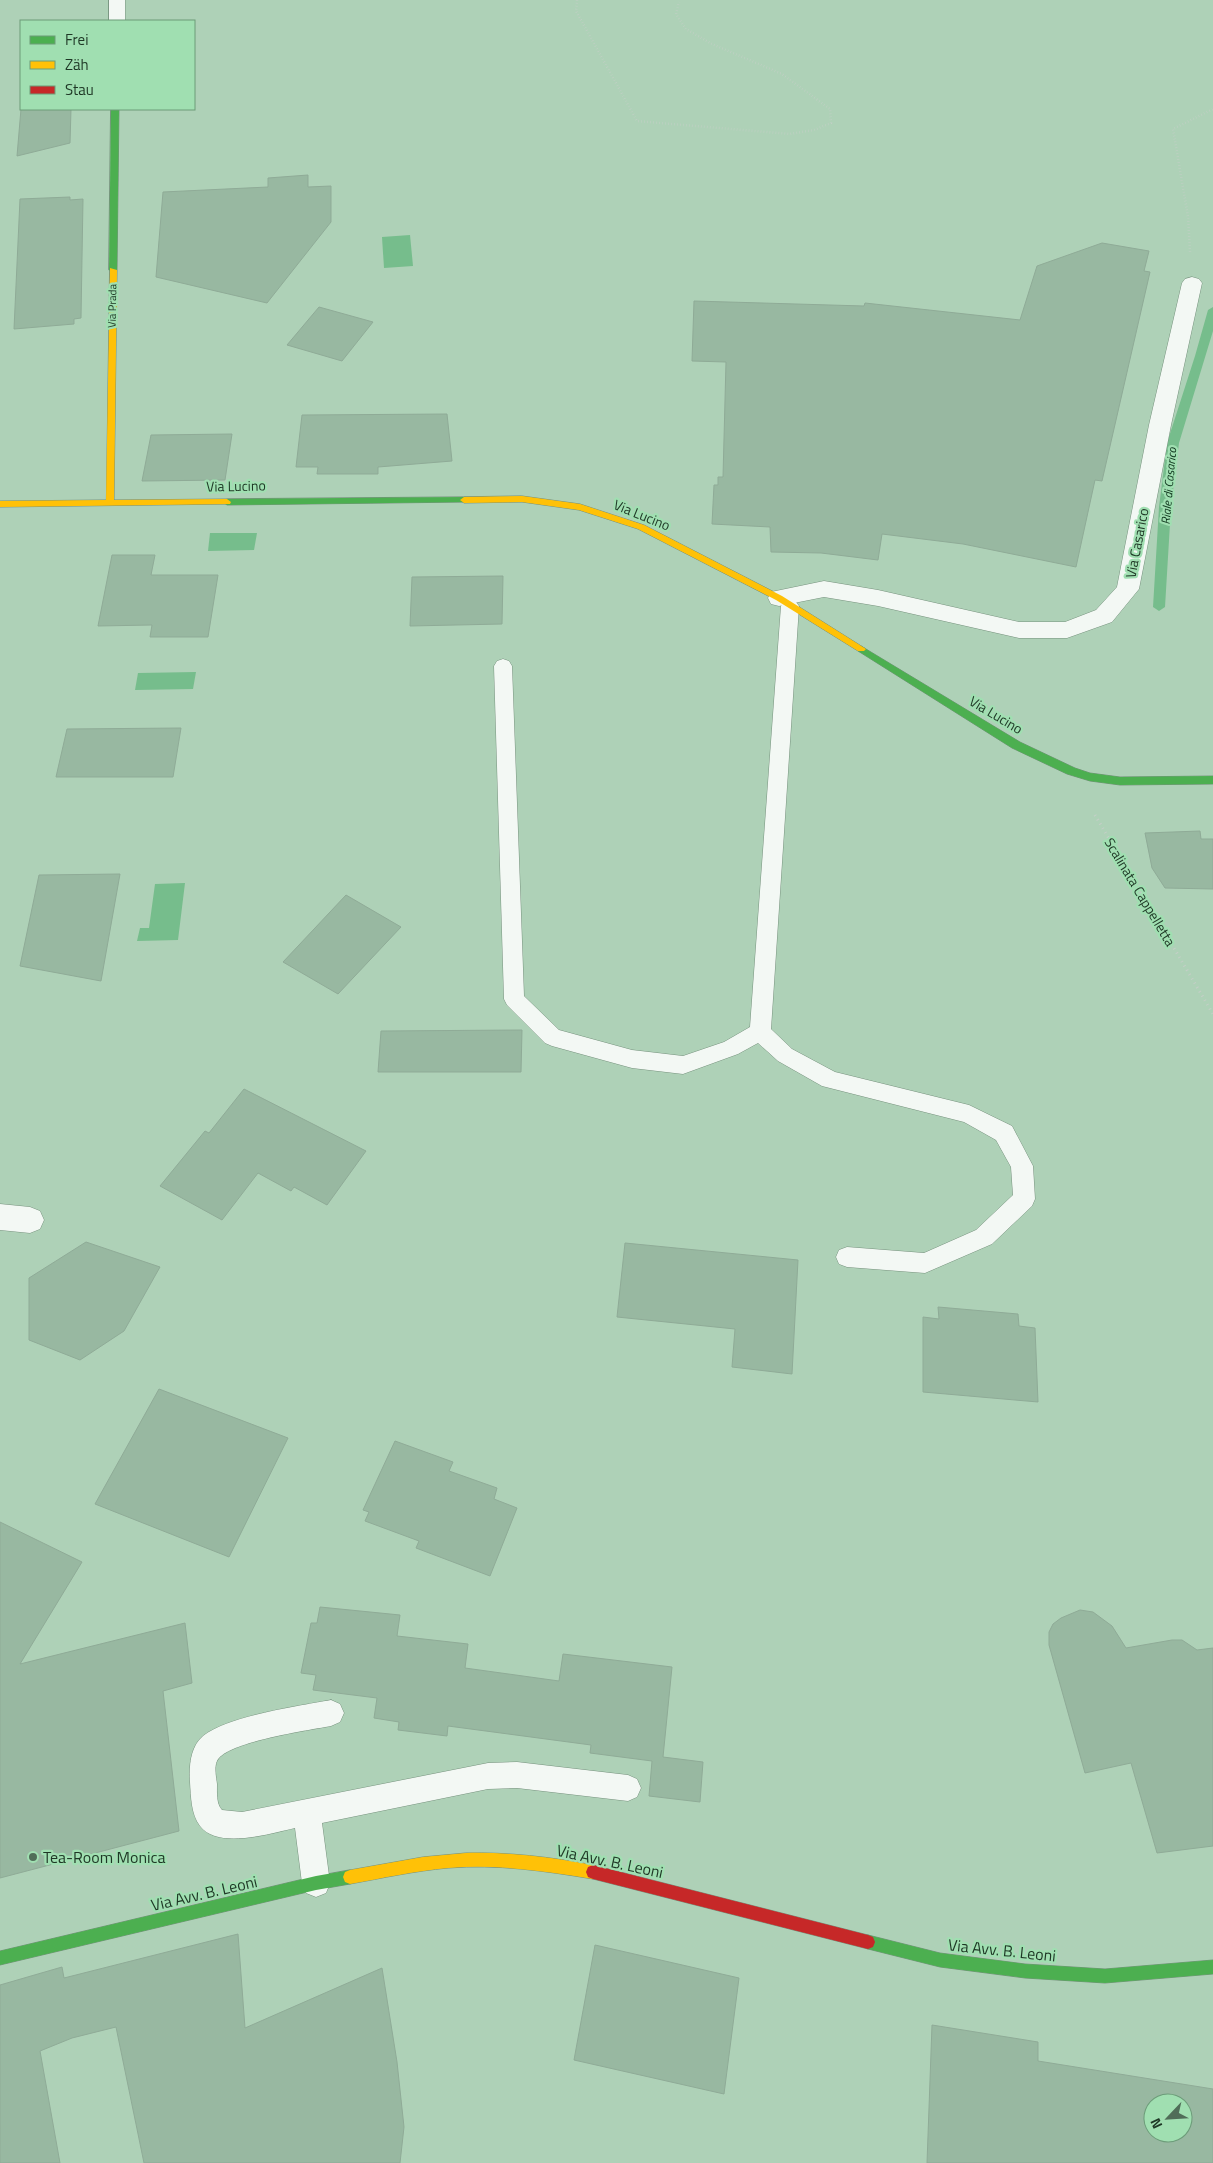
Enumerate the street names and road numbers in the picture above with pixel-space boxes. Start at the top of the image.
street label: Via Prada [104,283,120,328]
street label: Via Lucino [206,474,266,497]
street label: Via Lucino [611,494,674,535]
street label: Via Casarico [1119,506,1154,580]
street label: Via Lucino [965,690,1027,739]
street label: Scalinata Cappelletta [1100,833,1181,950]
street label: Via Avv. B. Leoni [554,1838,666,1884]
street label: Via Avv. B. Leoni [148,1869,260,1917]
street label: Via Avv. B. Leoni [947,1932,1057,1968]

